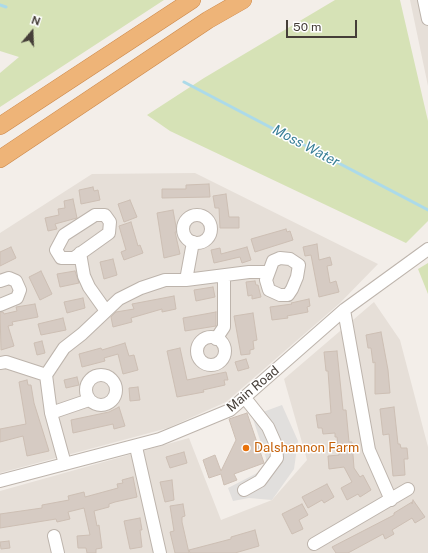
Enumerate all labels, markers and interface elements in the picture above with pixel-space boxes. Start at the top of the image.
north arrow [12,12,52,52]
scale bar [288,12,359,38]
text: N [30,14,42,28]
text: 50 m [293,20,321,34]
water label: Moss Water [270,121,342,171]
street label: Main Road [224,363,282,415]
place label: Dalshannon Farm [254,440,359,456]
marker: Dalshannon Farm [241,443,251,453]

